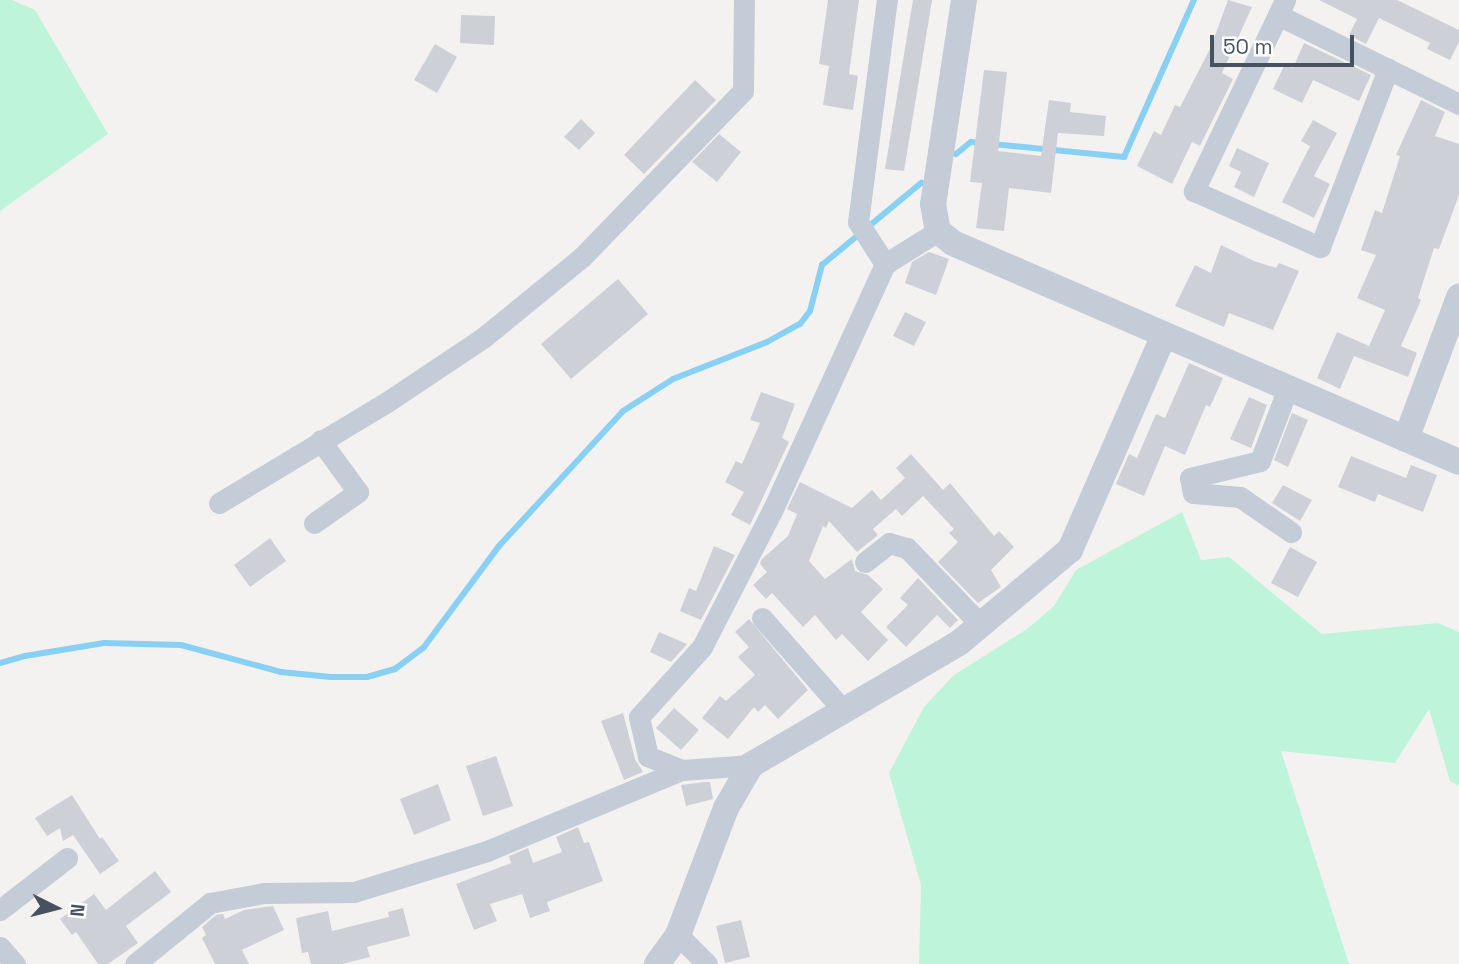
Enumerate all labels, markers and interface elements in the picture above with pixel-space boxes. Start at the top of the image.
scale bar [1214,21,1358,65]
text: 50 m [1223,33,1273,60]
north arrow [21,873,91,943]
text: N [64,903,90,918]

